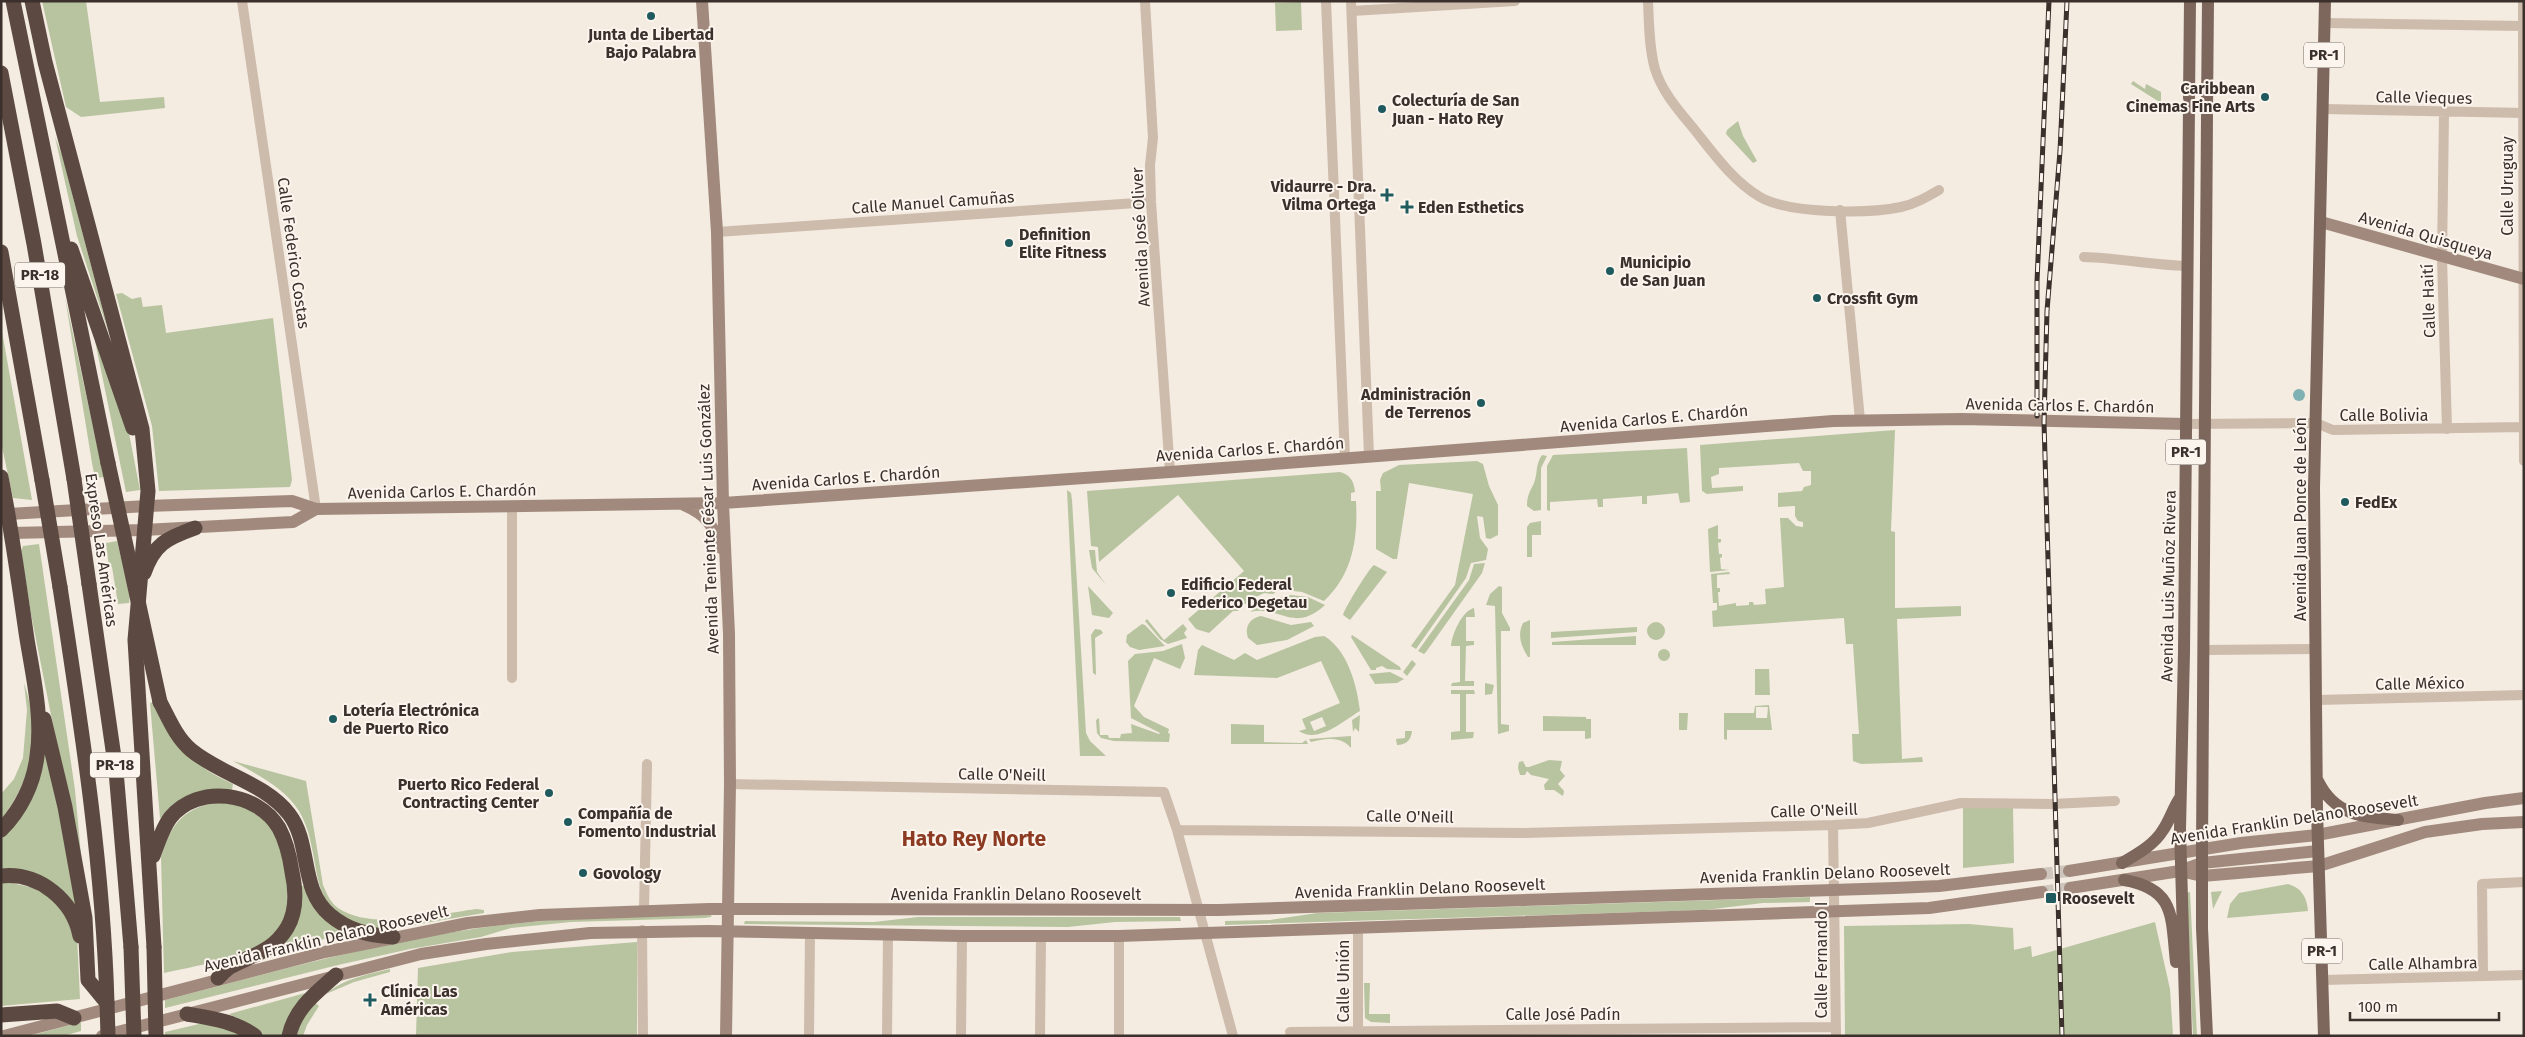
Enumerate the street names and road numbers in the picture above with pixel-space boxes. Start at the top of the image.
road number: PR-1 [2304,42,2344,68]
street label: Calle Vieques [2375,87,2473,108]
street label: Calle Uruguay [2498,136,2517,236]
street label: Avenida José Oliver [1127,166,1154,307]
street label: Calle Federico Costas [273,176,314,330]
street label: Calle Manuel Camuñas [851,187,1015,218]
street label: Avenida Quisqueya [2357,207,2495,264]
road number: PR-18 [15,262,65,288]
street label: Calle Haití [2418,263,2439,338]
street label: Avenida Teniente César Luis González [694,384,723,654]
street label: Avenida Carlos E. Chardón [1965,394,2155,417]
street label: Avenida Carlos E. Chardón [1559,401,1749,436]
street label: Calle Bolivia [2340,406,2428,425]
street label: Avenida Juan Ponce de León [2291,417,2310,621]
street label: Avenida Carlos E. Chardón [1155,433,1345,466]
road number: PR-1 [2166,440,2206,464]
street label: Avenida Carlos E. Chardón [751,462,941,495]
street label: Expreso Las Américas [81,472,122,628]
street label: Avenida Carlos E. Chardón [347,480,537,503]
street label: Avenida Luis Muñoz Rivera [2157,490,2180,682]
street label: Calle México [2375,673,2465,694]
road number: PR-18 [90,752,140,778]
street label: Calle O'Neill [958,764,1046,785]
street label: Avenida Franklin Delano Roosevelt [2169,790,2420,848]
street label: Calle O'Neill [1770,799,1858,822]
street label: Calle O'Neill [1366,806,1454,827]
street label: Avenida Franklin Delano Roosevelt [1699,860,1951,887]
street label: Avenida Franklin Delano Roosevelt [1294,875,1546,902]
street label: Avenida Franklin Delano Roosevelt [891,885,1142,904]
street label: Avenida Franklin Delano Roosevelt [202,901,451,976]
street label: Calle Fernando I [1812,901,1831,1019]
road number: PR-1 [2302,938,2342,964]
street label: Calle Unión [1334,940,1353,1022]
street label: Calle Alhambra [2368,953,2478,974]
street label: Calle José Padín [1505,1005,1621,1024]

